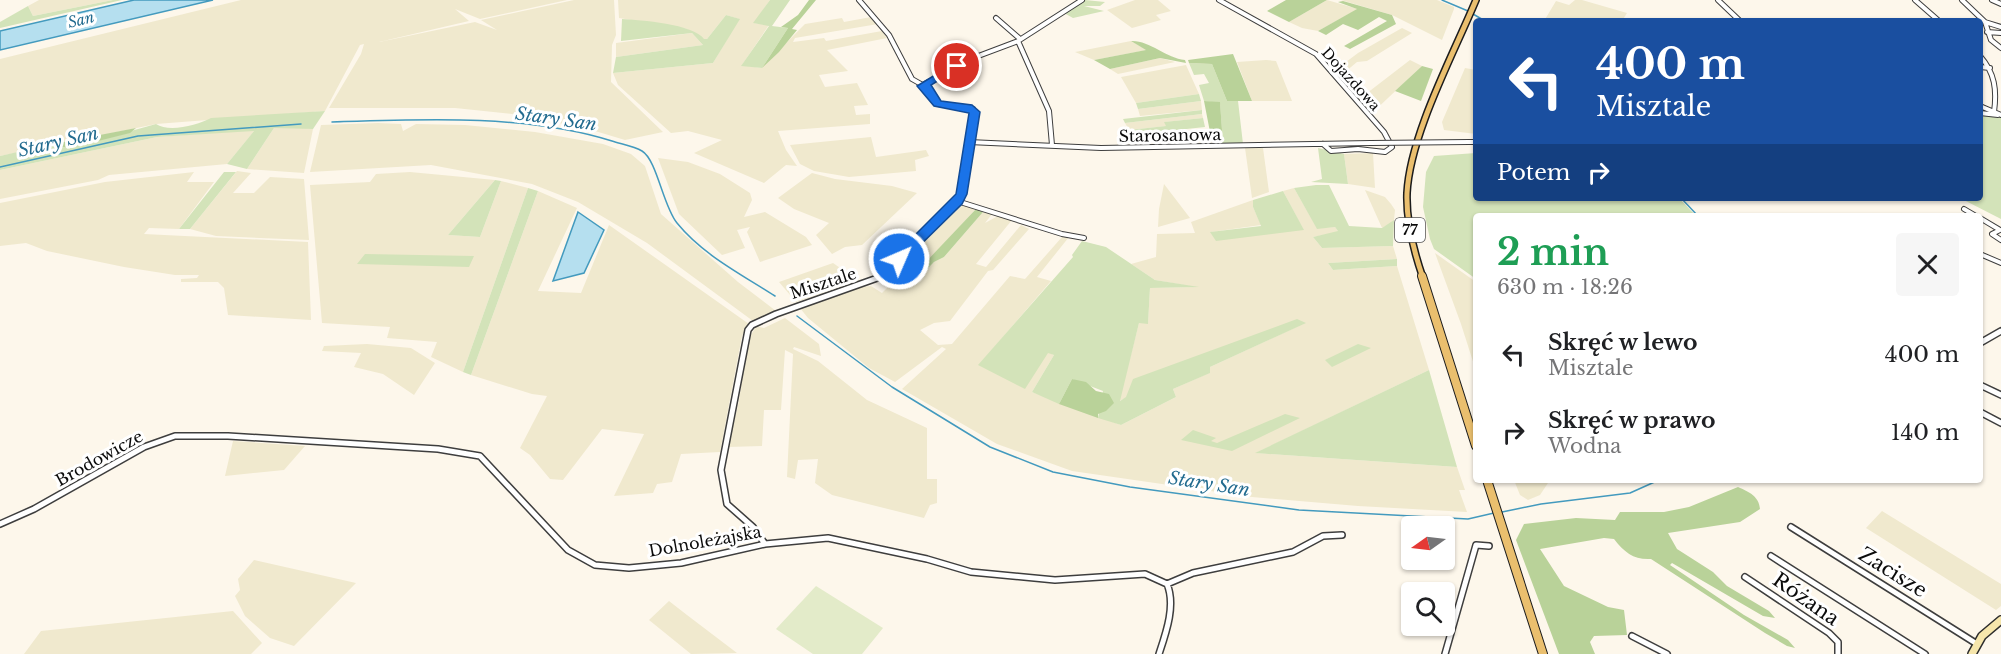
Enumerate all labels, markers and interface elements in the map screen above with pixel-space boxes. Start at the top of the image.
water label: San [66,7,96,32]
text: 400 m [1596,38,1745,90]
pin [931,40,982,91]
icon: left [1497,42,1575,120]
street label: Dojazdowa [1318,44,1384,115]
icon: arrive [940,49,973,82]
text: Misztale [1596,90,1711,123]
water label: Stary San [514,102,598,136]
water label: Stary San [16,122,100,162]
street label: Starosanowa [1118,124,1222,146]
icon: right [1582,156,1615,189]
text: Potem [1497,159,1570,186]
road number: 77 [1395,218,1425,242]
position arrow [867,227,931,291]
text: 2 min [1497,230,1609,275]
button: close [1896,233,1959,296]
street label: Misztale [787,263,859,303]
text: 630 m · 18:26 [1497,275,1633,299]
text: Skręć w lewo [1548,329,1697,356]
icon: left [1497,338,1530,371]
text: 400 m [1885,341,1959,368]
text: Misztale [1548,356,1633,380]
text: Skręć w prawo [1548,407,1715,434]
icon: right [1497,416,1530,449]
text: 140 m [1891,419,1959,446]
street label: Brodowicze [52,426,146,490]
text: Wodna [1548,434,1621,458]
water label: Stary San [1167,467,1251,501]
north arrow [1401,516,1455,570]
map controls [1401,516,1455,636]
street label: Dolnoleżajska [647,521,763,561]
street label: Zacisze [1855,542,1931,602]
street label: Różana [1768,567,1845,631]
button: search [1401,582,1455,636]

